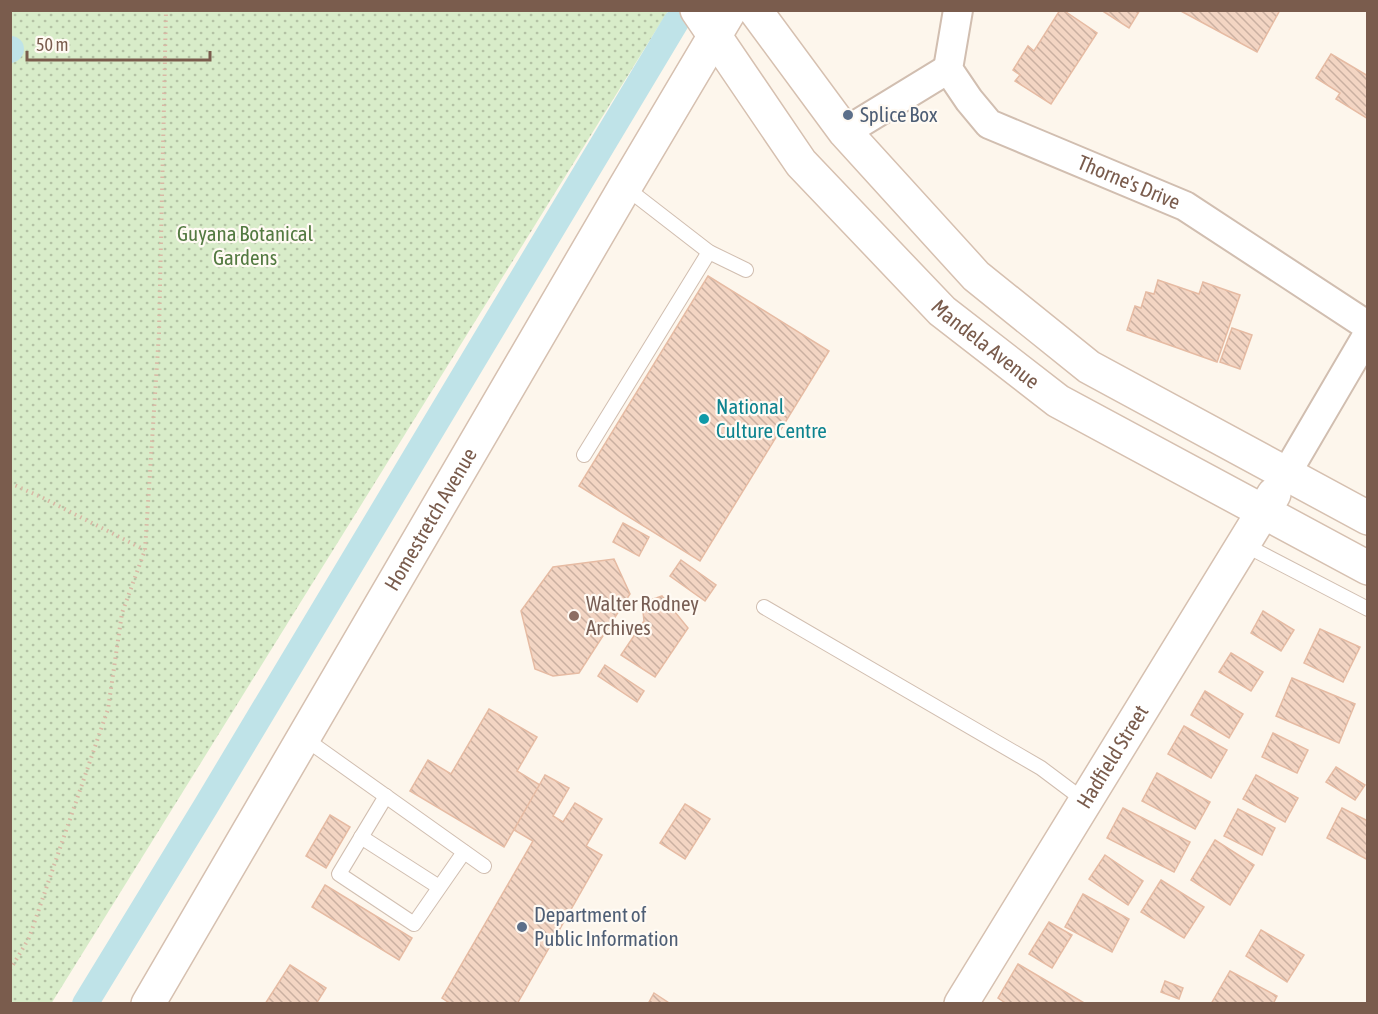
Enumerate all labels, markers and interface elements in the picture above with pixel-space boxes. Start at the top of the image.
scale bar [27,24,210,62]
text: 50 m [36,34,68,55]
place label: Splice Box [860,102,938,126]
marker: Splice Box [841,108,855,122]
street label: Thorne's Drive [1074,149,1184,214]
park label: Guyana Botanical Gardens [177,221,313,269]
street label: Mandela Avenue [927,295,1044,393]
place label: National Culture Centre [716,394,827,442]
marker: National Culture Centre [697,412,711,426]
street label: Homestretch Avenue [379,444,481,595]
place label: Walter Rodney Archives [586,591,699,639]
marker: Walter Rodney Archives [567,609,581,623]
street label: Hadfield Street [1071,700,1153,812]
place label: Department of Public Information [534,902,679,950]
marker: Department of Public Information [515,920,529,934]

